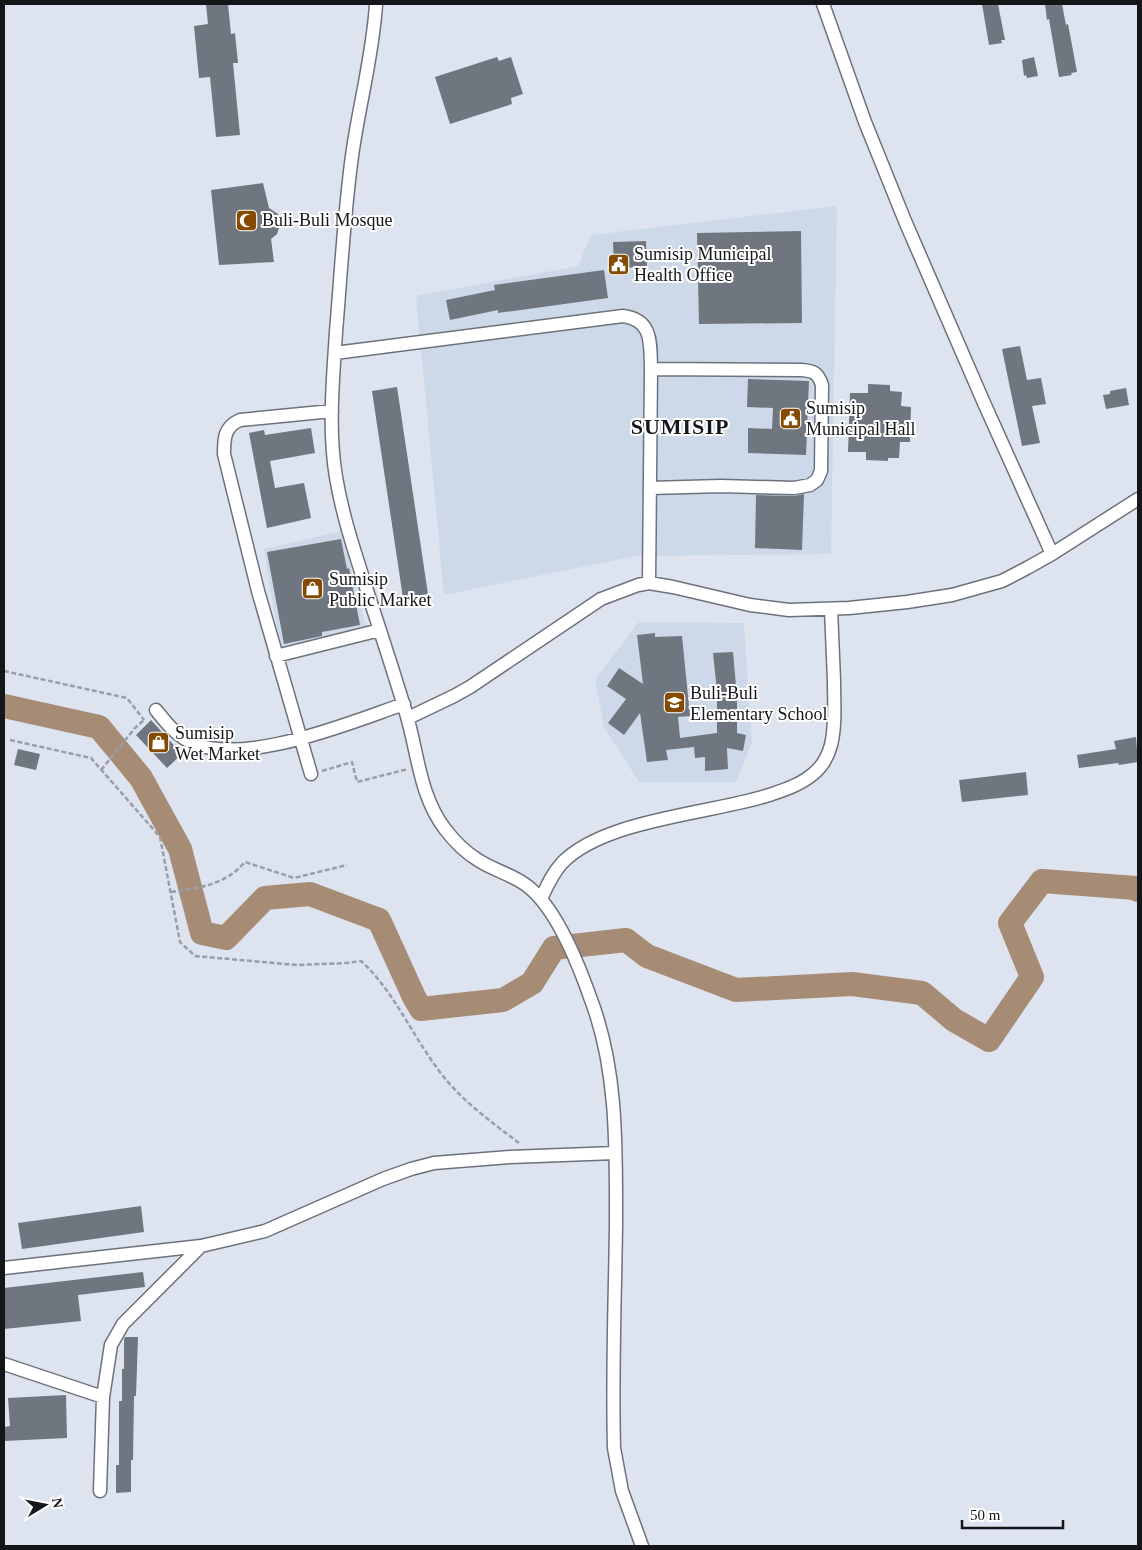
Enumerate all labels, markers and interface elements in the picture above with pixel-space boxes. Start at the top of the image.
mosque icon: Buli-Buli Mosque [234,208,258,232]
place label: Buli-Buli Mosque [262,210,393,230]
place label: Sumisip Municipal Health Office [634,244,772,285]
public building icon: Sumisip Municipal Health Office [606,252,630,276]
place label: Sumisip Municipal Hall [806,398,915,439]
public building icon: Sumisip Municipal Hall [778,406,802,430]
district label: SUMISIP [631,414,729,439]
place label: Sumisip Public Market [329,569,431,610]
shop icon: Sumisip Public Market [301,577,325,601]
place label: Buli-Buli Elementary School [690,683,827,724]
school or university icon: Buli-Buli Elementary School [662,691,686,715]
place label: Sumisip Wet Market [175,723,260,764]
shop icon: Sumisip Wet Market [147,731,171,755]
north arrow [20,1480,70,1530]
text: N [49,1497,66,1509]
scale bar [962,1498,1063,1530]
text: 50 m [970,1507,1001,1523]

